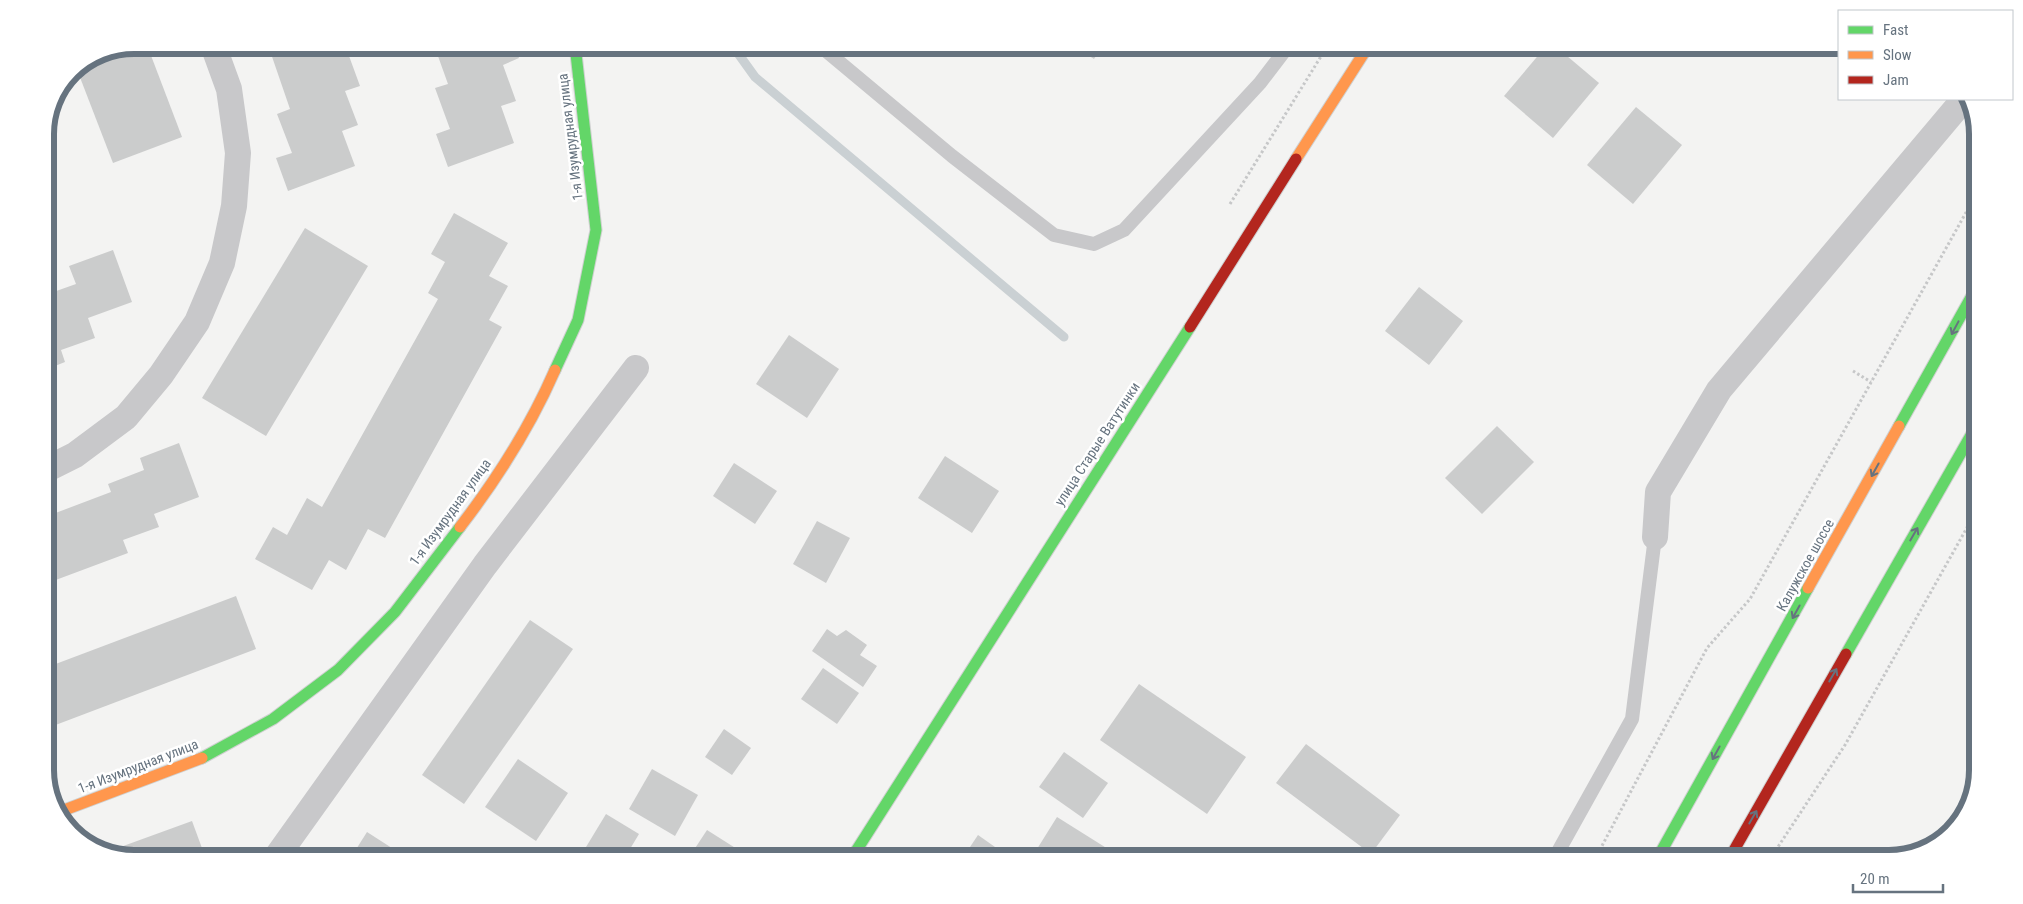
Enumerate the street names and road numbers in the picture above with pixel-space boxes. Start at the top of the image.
street label: 1-я Изумрудная улица [554,73,586,201]
street label: улица Старые Ватутинки [1051,379,1143,509]
street label: 1-я Изумрудная улица [406,456,494,568]
street label: Калужское шоссе [1773,516,1837,614]
street label: 1-я Изумрудная улица [76,736,200,796]

